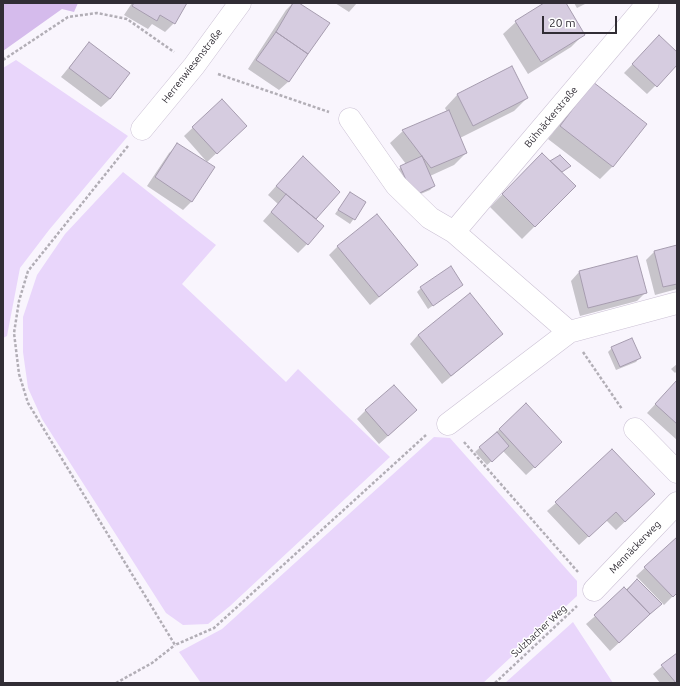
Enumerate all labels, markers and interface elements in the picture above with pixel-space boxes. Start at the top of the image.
scale bar [544,8,619,34]
text: 20 m [549,16,576,29]
street label: Herrenwiesenstraße [159,26,225,106]
street label: Bühnäckerstraße [522,84,580,150]
street label: Mennäckerweg [607,518,663,576]
street label: Sulzbacher Weg [509,602,569,660]

